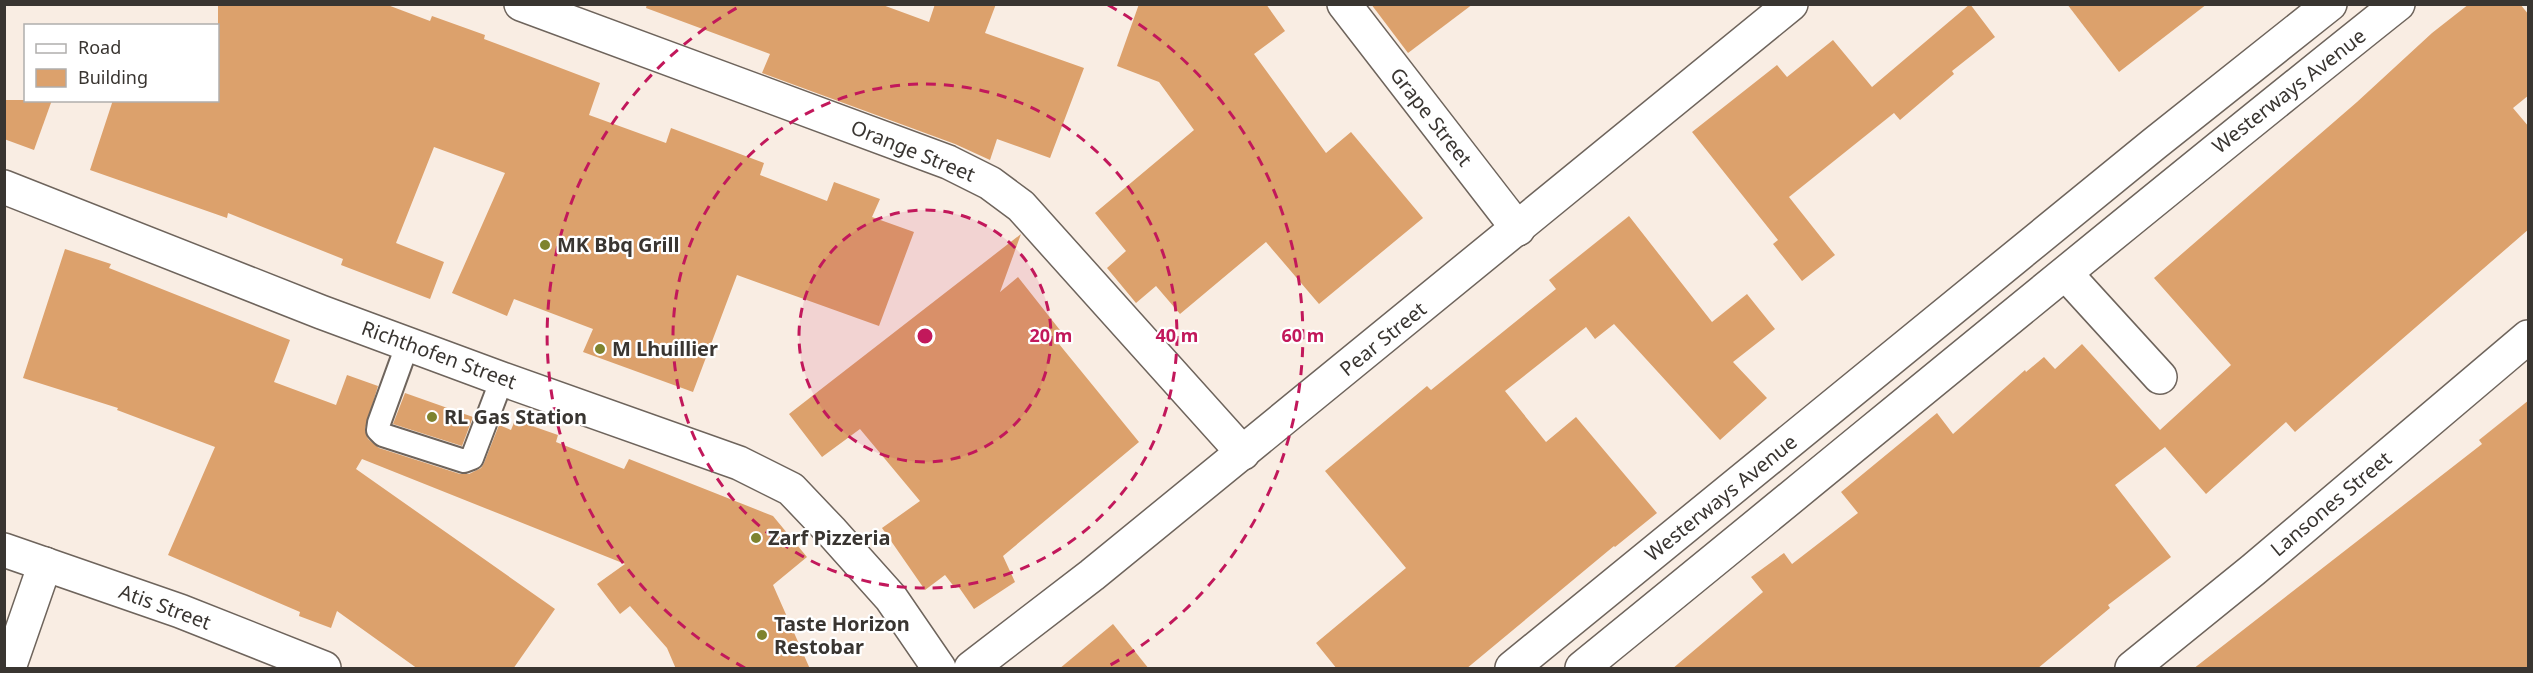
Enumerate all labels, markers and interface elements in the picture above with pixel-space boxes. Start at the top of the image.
street label: Westerways Avenue [2206,22,2371,159]
legend [24,24,219,102]
text: Road [78,35,121,59]
street label: Grape Street [1384,62,1478,172]
text: Building [78,65,148,89]
street label: Orange Street [847,113,979,188]
place label: MK Bbq Grill [557,231,679,258]
marker: MK Bbq Grill [538,238,552,252]
street label: Pear Street [1334,295,1432,382]
street label: Richthofen Street [358,314,520,395]
text: 20 m [1030,323,1072,347]
text: 40 m [1156,323,1198,347]
text: 60 m [1282,323,1324,347]
centre of rings [915,326,935,346]
place label: M Lhuillier [612,335,718,362]
marker: M Lhuillier [593,342,607,356]
place label: RL Gas Station [444,403,587,430]
marker: RL Gas Station [425,410,439,424]
street label: Westerways Avenue [1639,428,1802,567]
street label: Lansones Street [2265,445,2397,562]
place label: Zarf Pizzeria [768,524,890,551]
marker: Zarf Pizzeria [749,531,763,545]
street label: Atis Street [116,577,215,636]
place label: Taste Horizon Restobar [774,610,910,660]
marker: Taste Horizon Restobar [755,628,769,642]

